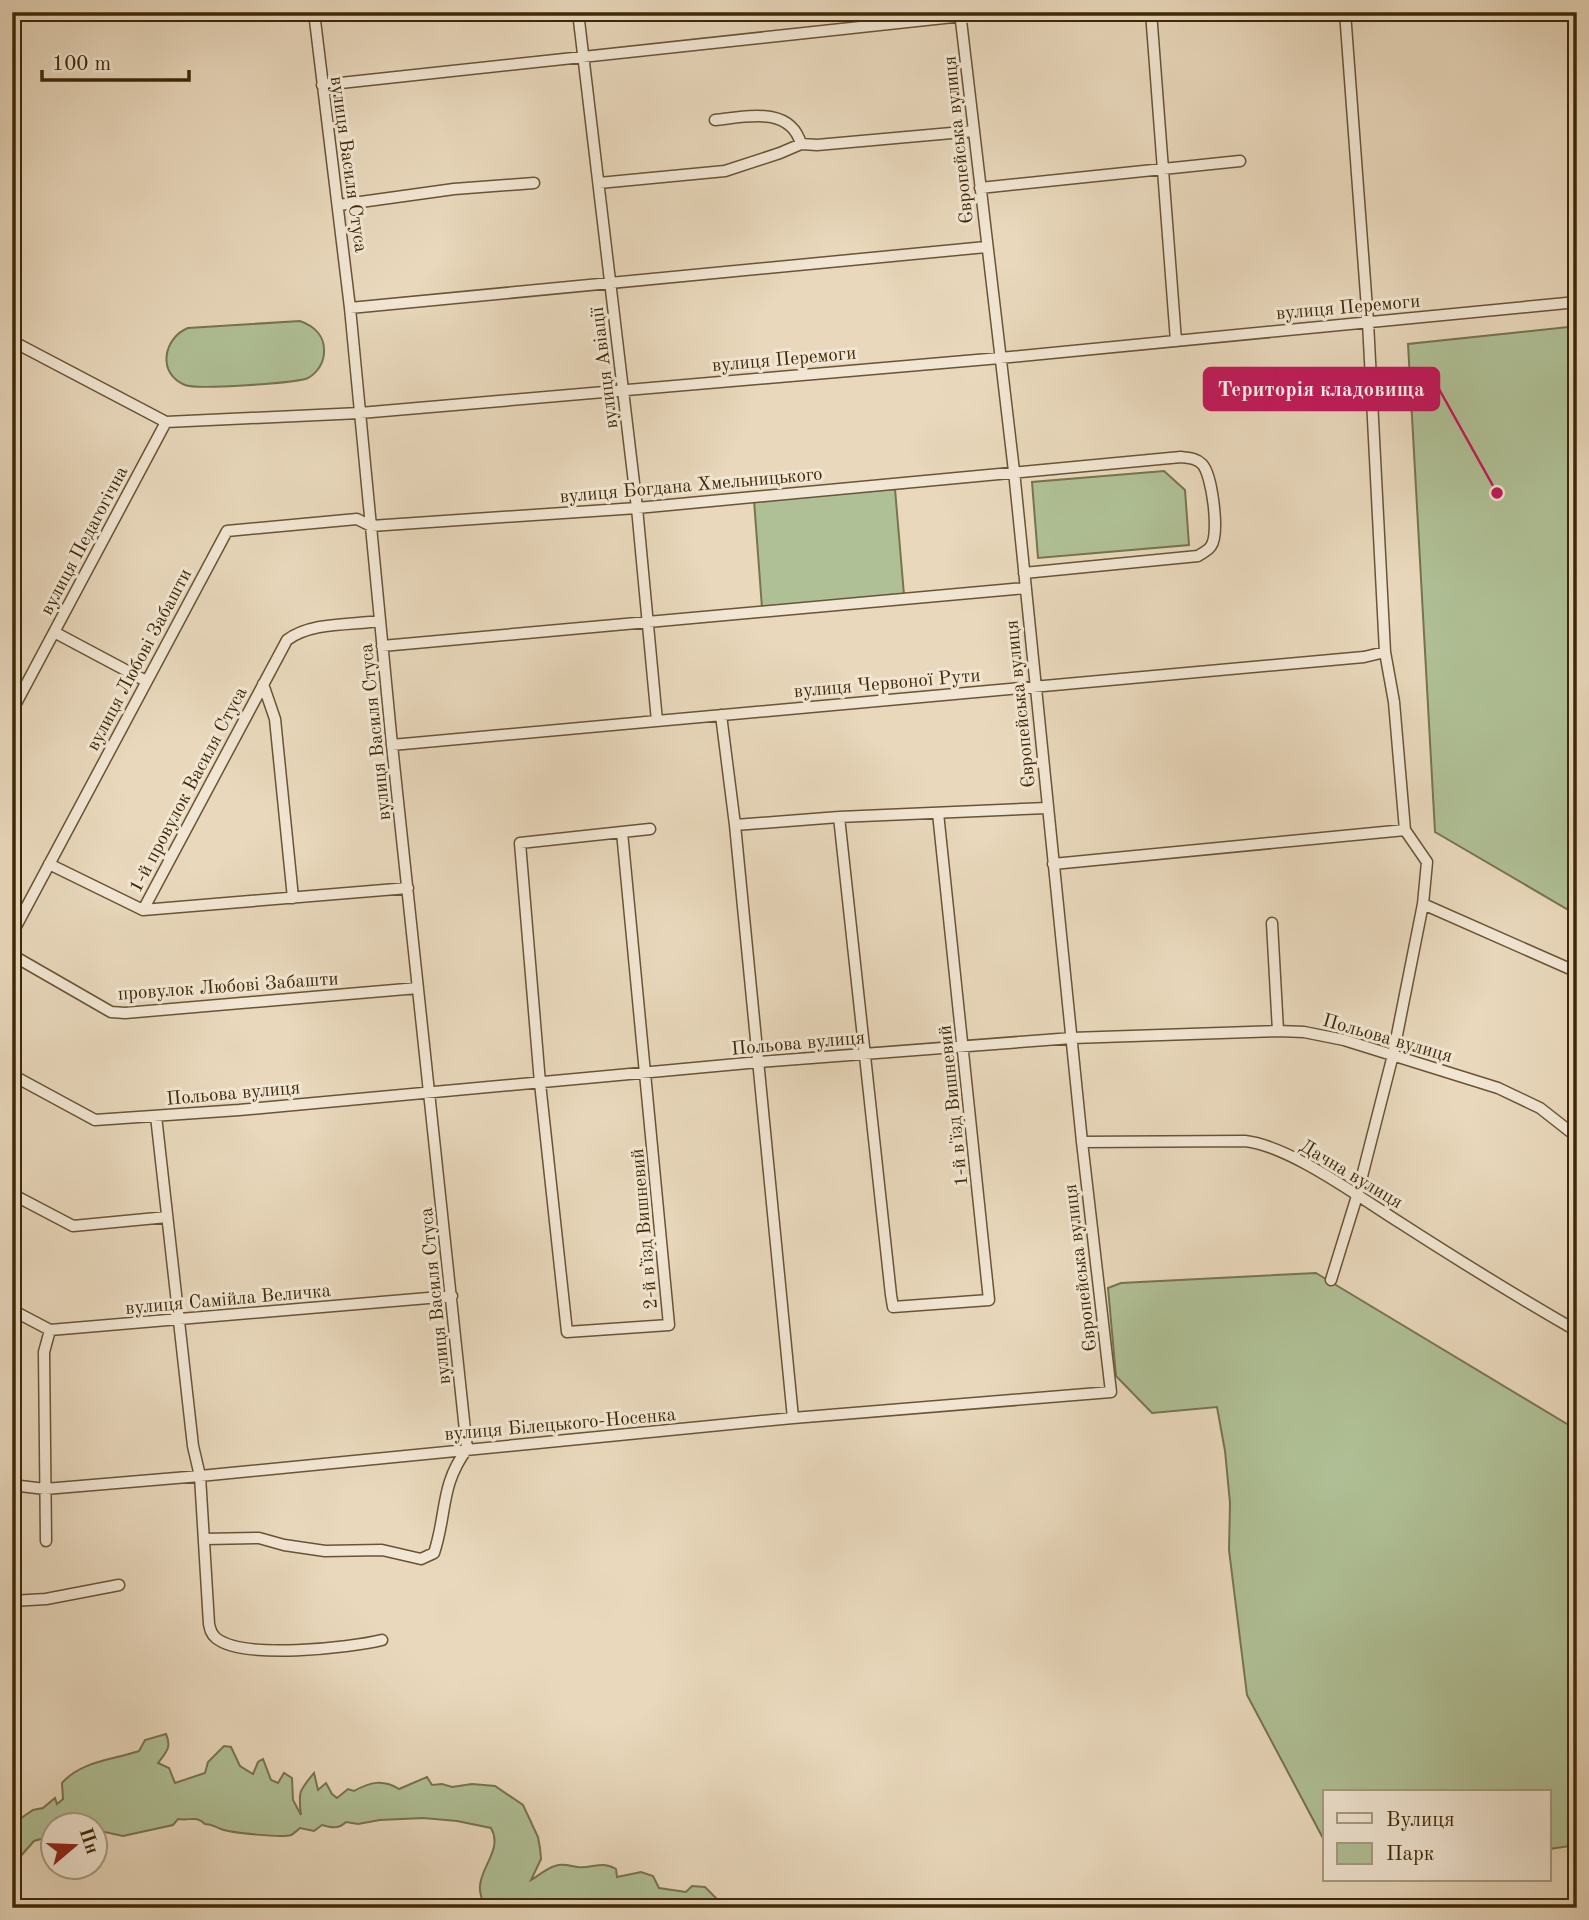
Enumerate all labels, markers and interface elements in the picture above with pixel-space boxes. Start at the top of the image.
scale bar [42,38,189,82]
text: 100 m [52,54,111,75]
street label: Європейська вулиця [941,55,978,225]
street label: вулиця Василя Стуса [326,75,369,254]
street label: вулиця Перемоги [1275,293,1421,324]
street label: вулиця Авіації [589,305,622,430]
street label: вулиця Перемоги [711,345,857,376]
callout: Територія кладовища [1204,368,1439,410]
text: Територія кладовища [1217,380,1425,401]
street label: вулиця Педагогічна [38,463,133,619]
street label: вулиця Богдана Хмельницького [559,466,823,507]
street label: вулиця Любові Забашти [84,566,196,754]
street label: Європейська вулиця [1003,619,1040,789]
street label: вулиця Василя Стуса [358,642,395,821]
street label: вулиця Червоної Рути [793,667,981,702]
street label: 1-й провулок Василя Стуса [127,684,252,896]
street label: провулок Любові Забашти [117,970,339,1005]
street label: Польова вулиця [1320,1012,1455,1067]
street label: 1-й в'їзд Вишневий [937,1024,972,1187]
street label: Польова вулиця [730,1029,866,1060]
street label: Польова вулиця [165,1079,301,1110]
street label: Дачна вулиця [1296,1137,1406,1213]
street label: 2-й вʼїзд Вишневий [629,1148,662,1310]
street label: Європейська вулиця [1062,1183,1101,1352]
street label: вулиця Василя Стуса [418,1206,455,1385]
street label: вулиця Самійла Величка [125,1282,332,1319]
street label: вулиця Білецького-Носенка [444,1406,677,1445]
legend [1323,1790,1550,1882]
text: Вулиця [1386,1810,1455,1831]
north arrow [38,1812,108,1882]
text: Пн [74,1826,101,1857]
text: Парк [1386,1844,1435,1865]

